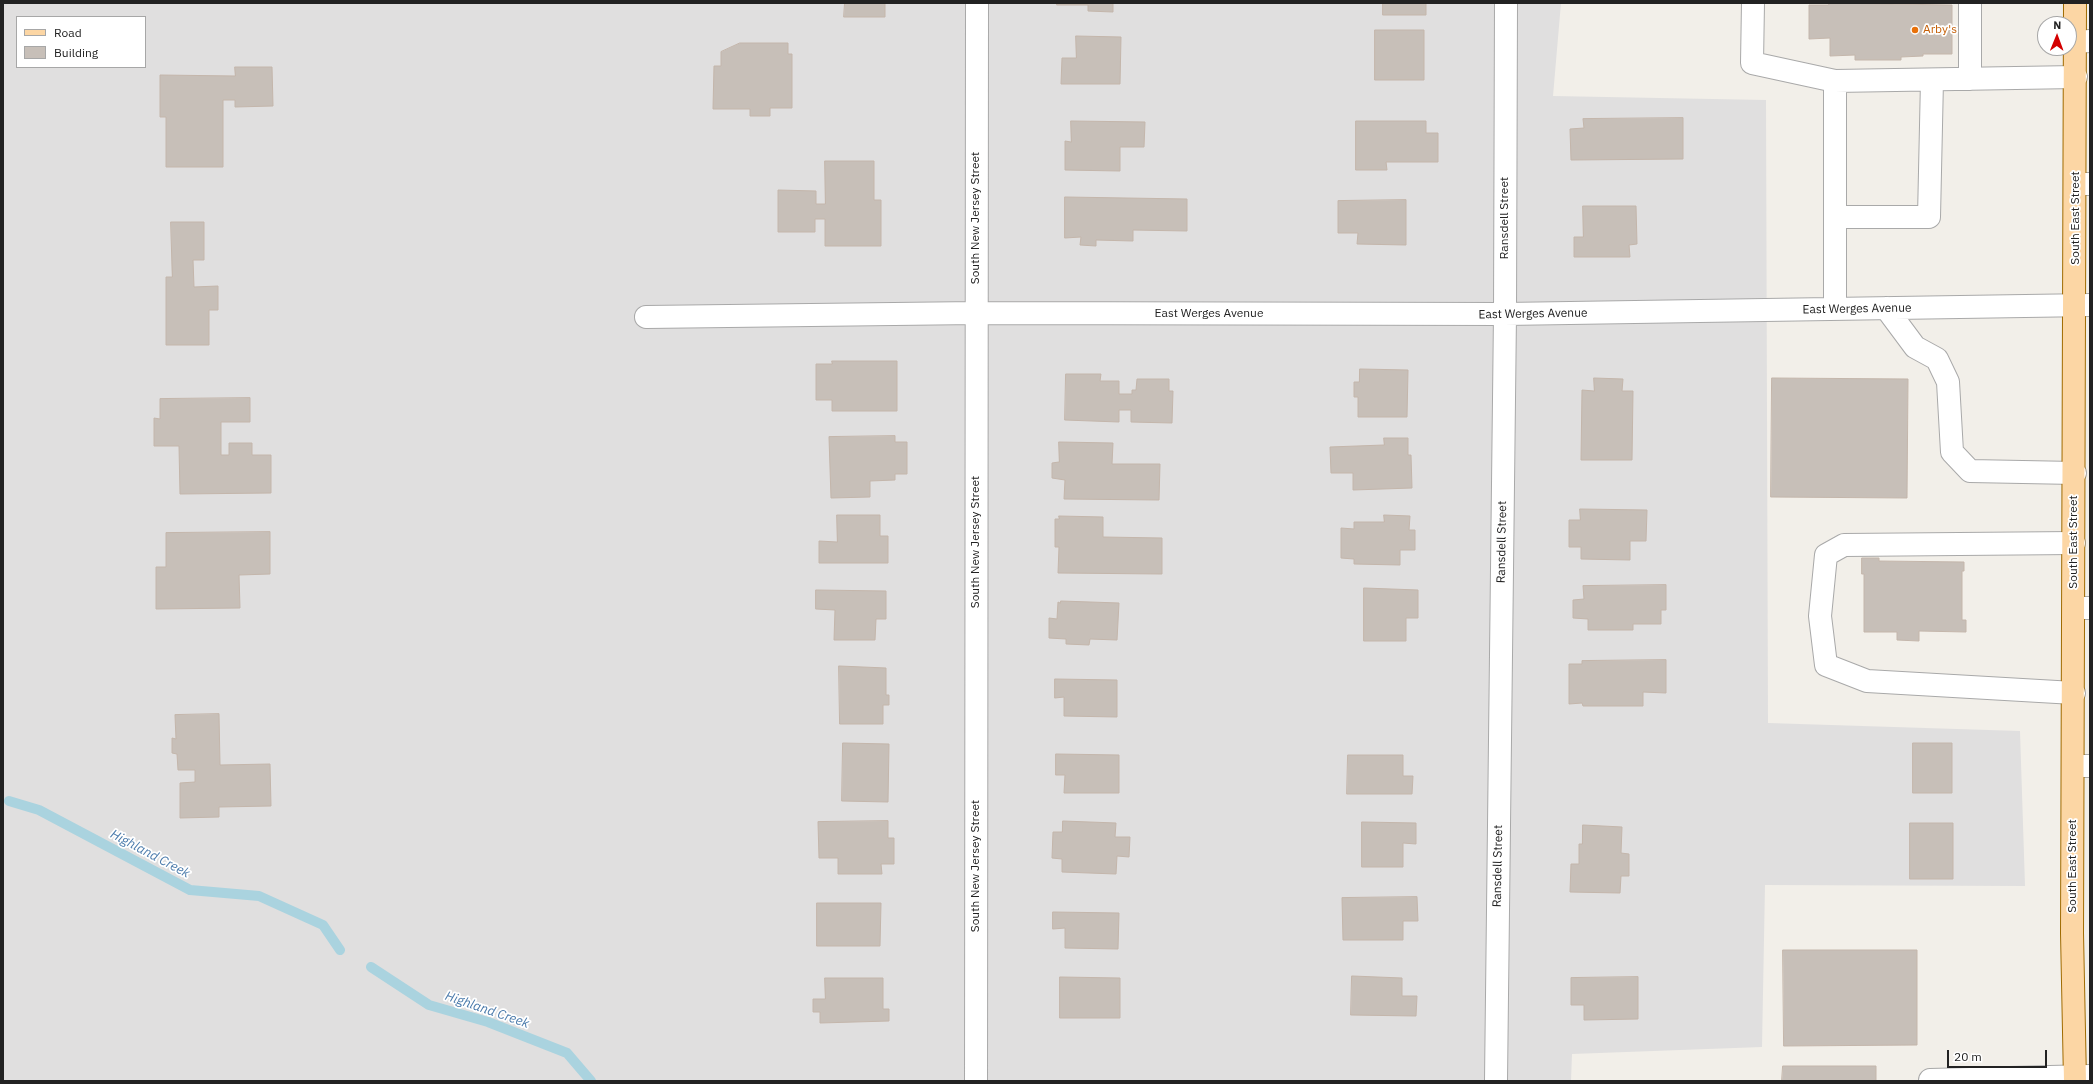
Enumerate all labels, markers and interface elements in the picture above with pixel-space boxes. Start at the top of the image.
legend [16,16,146,68]
north arrow [2037,16,2077,56]
text: N [2053,18,2061,32]
place label: Arby's [1923,23,1957,37]
text: Road [54,25,82,40]
marker: Arby's [1910,25,1920,35]
text: Building [54,45,98,60]
street label: South New Jersey Street [969,152,983,284]
street label: South East Street [2069,171,2083,265]
street label: Ransdell Street [1498,177,1512,259]
street label: East Werges Avenue [1802,301,1912,317]
street label: East Werges Avenue [1478,306,1588,322]
street label: East Werges Avenue [1154,307,1264,321]
street label: South New Jersey Street [969,476,983,608]
street label: South East Street [2067,495,2081,589]
street label: Ransdell Street [1494,501,1510,583]
street label: South New Jersey Street [969,800,983,932]
street label: South East Street [2066,819,2080,913]
street label: Ransdell Street [1490,825,1506,907]
water label: Highland Creek [108,827,192,881]
water label: Highland Creek [443,988,531,1032]
scale bar [1949,1042,2049,1068]
text: 20 m [1954,1049,1982,1064]

